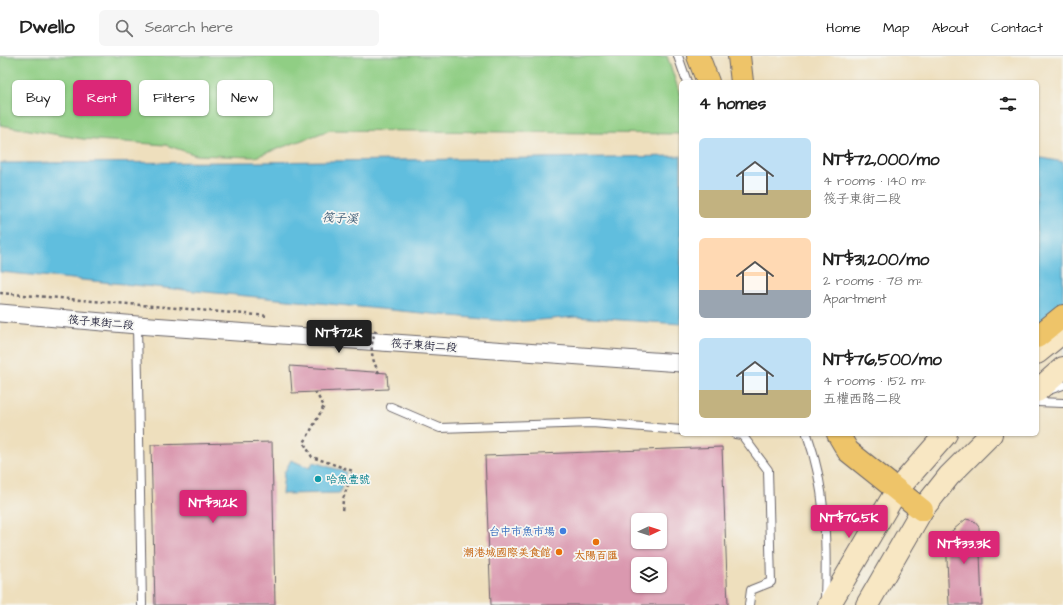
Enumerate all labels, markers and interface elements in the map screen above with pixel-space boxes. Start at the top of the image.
search box [99,10,379,46]
text: Dwello [20,14,75,41]
icon: search [113,17,135,39]
text: Search here [145,17,233,38]
text: Home [826,18,861,38]
text: Map [883,18,909,38]
text: About [931,18,969,38]
text: Contact [991,18,1043,38]
chip: Buy [12,80,65,116]
chip: Rent [73,80,131,116]
chip: Filters [139,80,209,116]
chip: New [217,80,273,116]
text: 4 homes [699,92,766,116]
icon: filters [997,93,1019,115]
text: NT$72,000/mo [823,148,940,172]
icon: home [731,154,779,202]
text: 4 rooms · 140 m² [823,172,927,190]
text: 筏子東街二段 [823,190,901,208]
water label: 筏子溪 [322,209,359,228]
text: NT$31,200/mo [823,248,929,272]
icon: home [731,254,779,302]
text: 2 rooms · 78 m² [823,272,923,290]
text: Apartment [823,290,887,308]
street label: 筏子東街二段 [67,312,134,333]
pin: NT$72K [306,320,372,354]
text: NT$72K [316,324,362,342]
street label: 筏子東街二段 [391,336,457,355]
text: NT$76,500/mo [823,348,942,372]
icon: home [731,354,779,402]
text: 4 rooms · 152 m² [823,372,926,390]
text: 五權西路二段 [823,390,901,408]
place label: 哈魚壹號 [326,472,370,487]
marker: 哈魚壹號 [313,474,323,484]
pin: NT$31.2K [172,490,254,524]
text: NT$31.2K [189,494,237,512]
pin: NT$76.5K [808,505,890,539]
text: NT$76.5K [820,509,878,527]
north arrow [631,513,667,549]
map controls [631,513,667,593]
place label: 台中市魚市場 [489,524,555,539]
marker: 台中市魚市場 [558,526,568,536]
pin: NT$33.3K [923,531,1005,565]
text: NT$33.3K [937,535,991,553]
marker: 太陽百匯 [591,537,601,547]
place label: 潮港城國際美食館 [463,545,551,560]
marker: 潮港城國際美食館 [554,547,564,557]
place label: 太陽百匯 [574,548,618,563]
button: layers [631,557,667,593]

